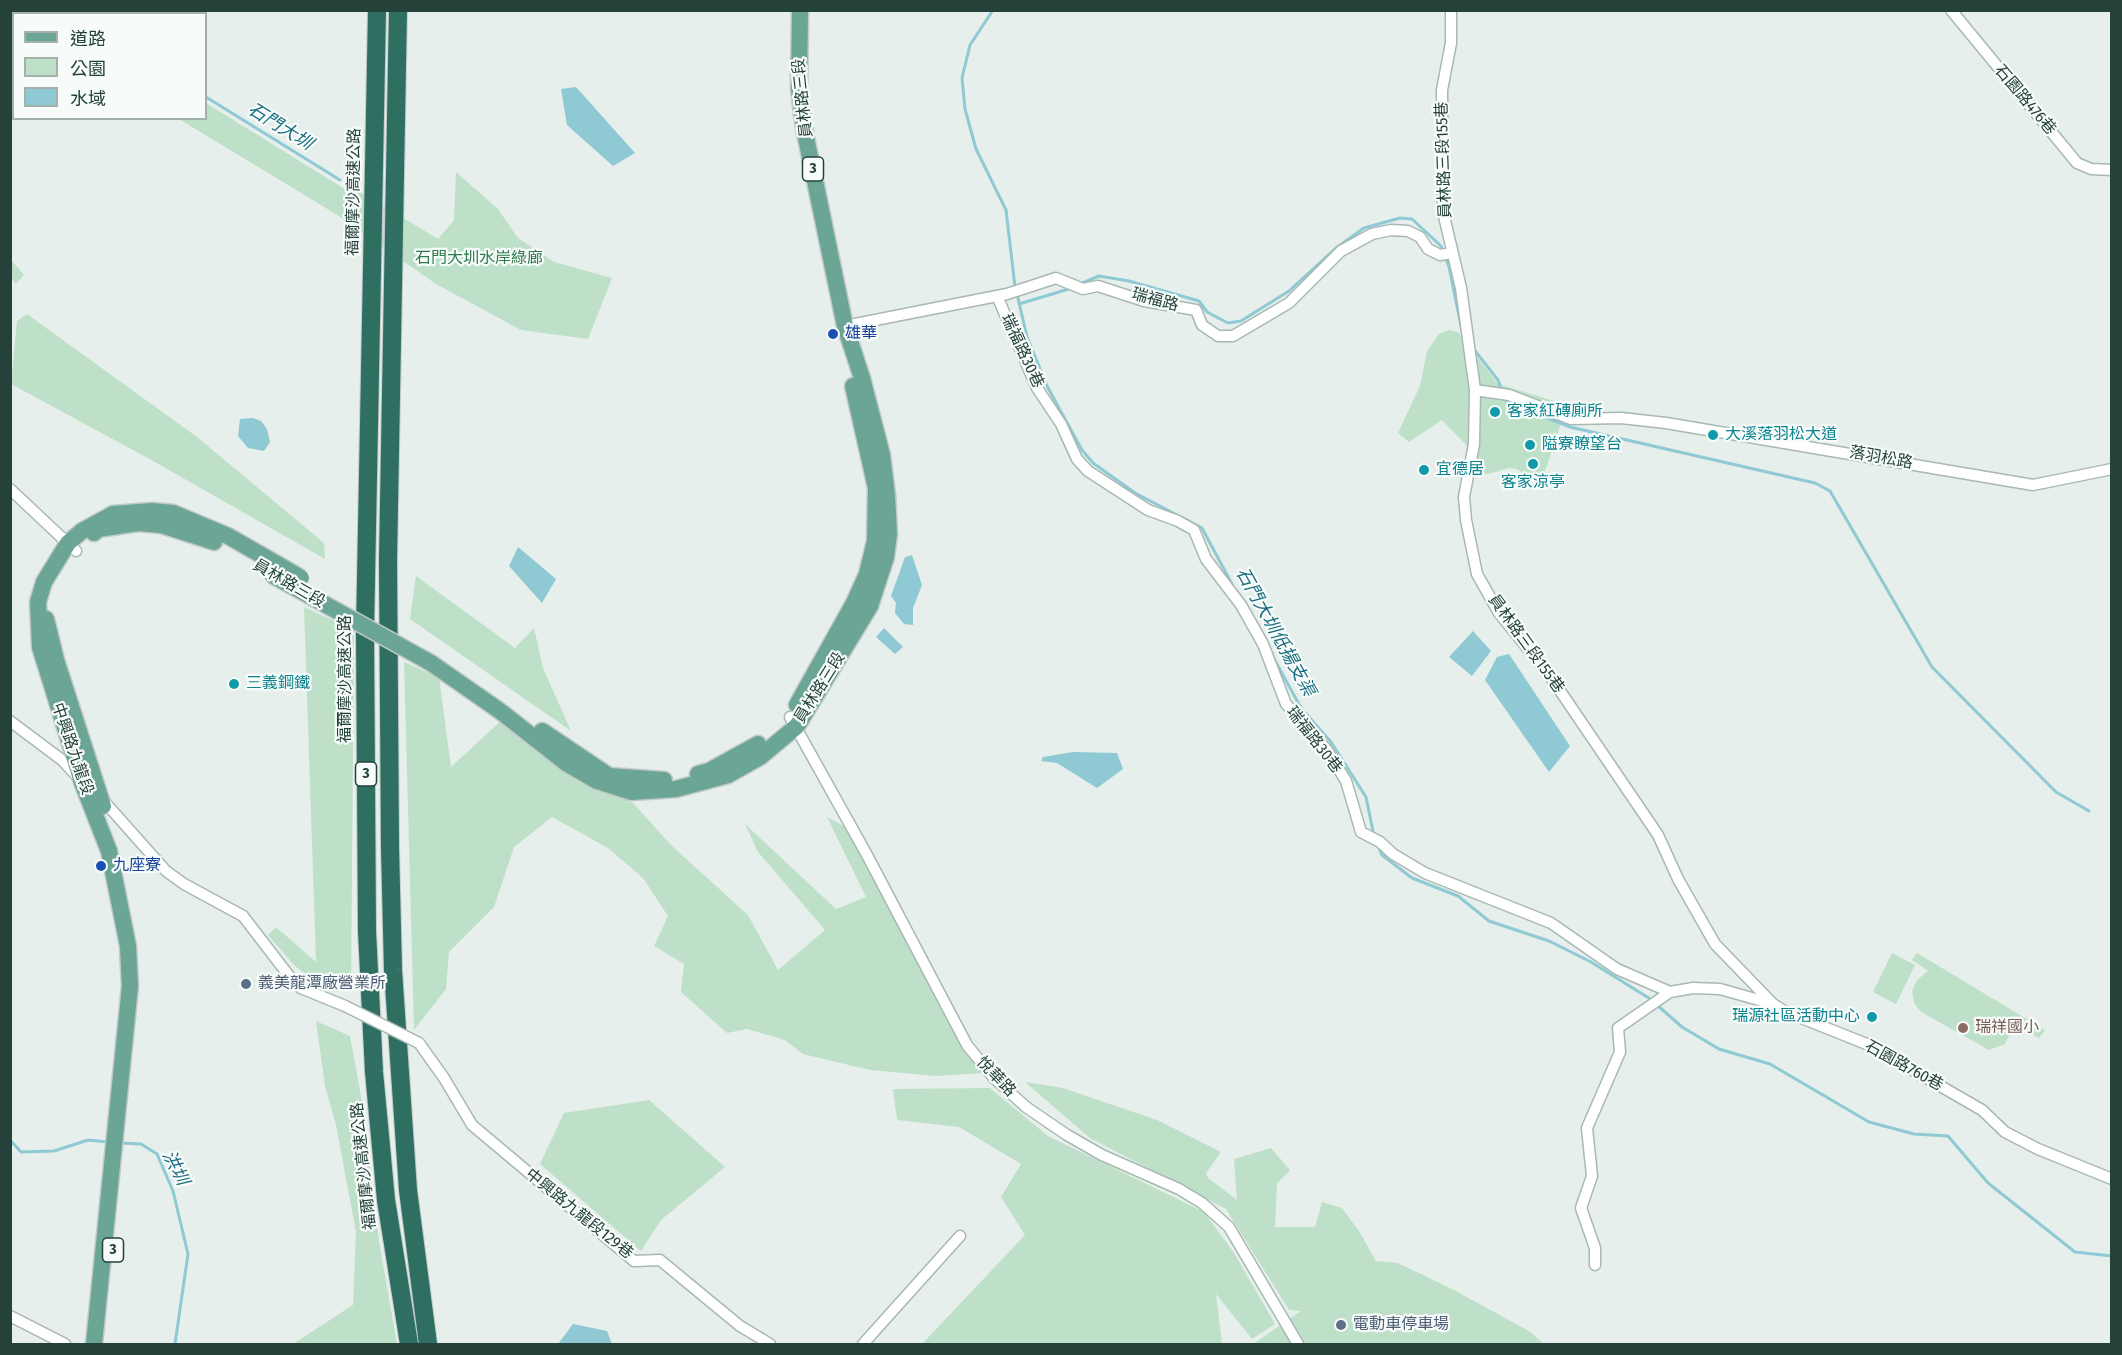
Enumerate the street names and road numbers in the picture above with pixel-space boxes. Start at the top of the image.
street label: 員林路三段 [789,57,817,139]
street label: 石園路476巷 [1990,61,2060,139]
street label: 員林路三段155巷 [1432,101,1456,219]
street label: 福爾摩沙高速公路 [343,128,365,256]
road number: 3 [802,157,824,181]
street label: 瑞福路 [1129,285,1181,315]
street label: 瑞福路30巷 [996,311,1048,391]
street label: 落羽松路 [1848,443,1914,473]
street label: 員林路三段 [250,556,328,612]
street label: 員林路三段155巷 [1484,591,1568,697]
street label: 福爾摩沙高速公路 [336,615,356,743]
street label: 員林路三段 [791,649,849,727]
street label: 中興路九龍段 [47,700,97,798]
street label: 瑞福路30巷 [1282,703,1346,777]
road number: 3 [356,762,376,786]
street label: 石園路760巷 [1862,1037,1946,1095]
street label: 悅華路 [972,1053,1020,1101]
street label: 福爾摩沙高速公路 [348,1101,380,1231]
street label: 中興路九龍段129巷 [521,1165,637,1263]
road number: 3 [102,1238,124,1262]

